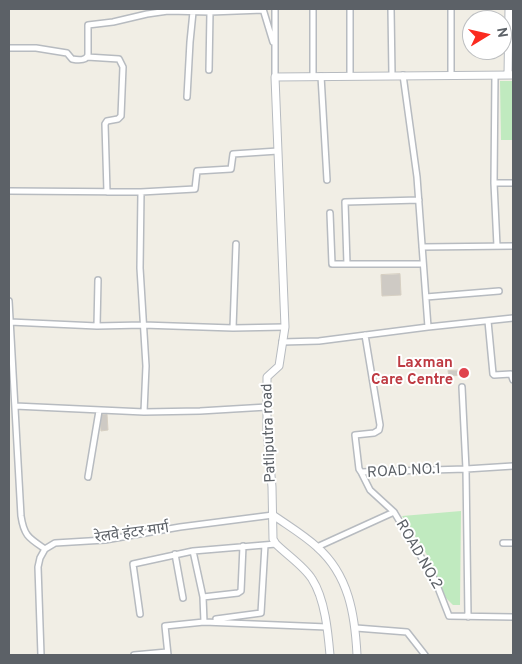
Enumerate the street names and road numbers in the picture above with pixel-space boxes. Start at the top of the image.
street label: Patliputra road [259,383,281,483]
street label: ROAD NO.1 [367,461,441,483]
street label: ROAD NO.2 [391,517,445,593]
street label: रेलवे हंटर मार्ग [94,520,170,548]

